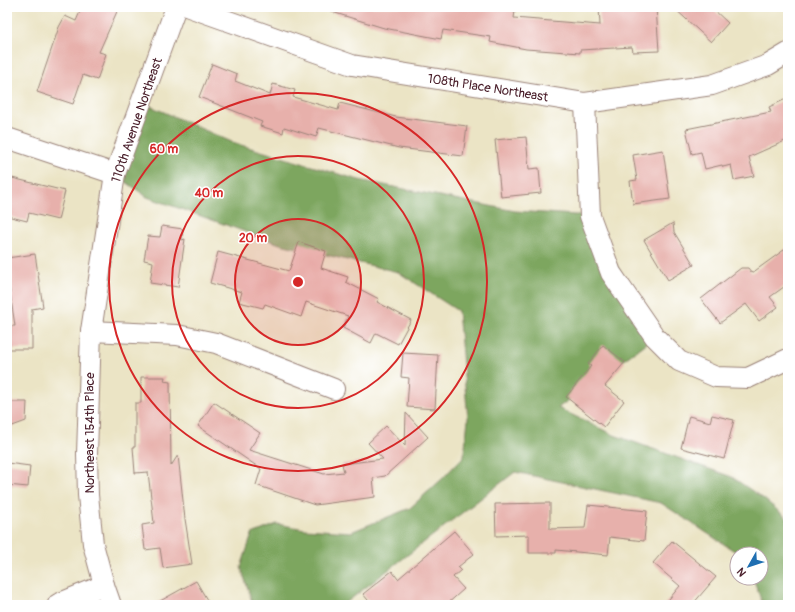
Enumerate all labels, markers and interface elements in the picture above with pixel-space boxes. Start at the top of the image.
street label: 110th Avenue Northeast [108,55,166,185]
street label: 108th Place Northeast [426,71,550,106]
text: 60 m [150,142,179,157]
text: 40 m [194,186,224,201]
text: 20 m [239,231,267,246]
centre of rings [291,275,305,289]
street label: Northeast 154th Place [82,372,98,494]
north arrow [729,546,769,586]
text: N [734,565,749,579]

